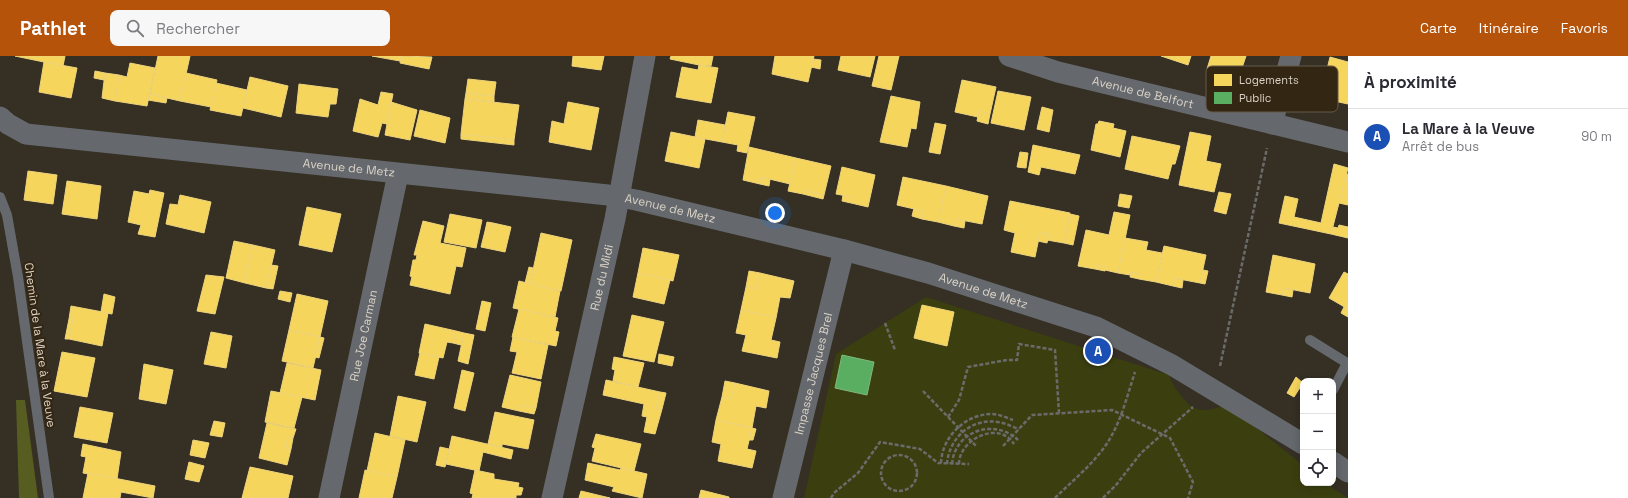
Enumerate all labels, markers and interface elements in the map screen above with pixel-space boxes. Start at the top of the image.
search box [110,10,390,46]
text: Pathlet [20,16,86,41]
icon: search [124,17,146,39]
text: Rechercher [156,19,240,38]
text: Carte [1420,19,1457,37]
text: Itinéraire [1479,19,1539,37]
text: Favoris [1561,19,1608,37]
legend [1206,66,1338,112]
text: À proximité [1364,71,1457,93]
street label: Avenue de Belfort [1091,73,1195,112]
text: Logements [1239,73,1299,87]
text: Public [1239,91,1271,105]
text: La Mare à la Veuve [1402,119,1535,138]
text: A [1373,128,1381,145]
text: 90 m [1581,128,1612,145]
text: Arrêt de bus [1402,138,1479,155]
street label: Avenue de Metz [302,155,396,181]
street label: Avenue de Metz [624,190,717,227]
your location [765,203,785,223]
street label: Rue du Midi [587,243,617,312]
street label: Chemin de la Mare à la Veuve [21,262,59,428]
street label: Avenue de Metz [937,269,1030,313]
street label: Rue Joe Carman [346,288,381,383]
street label: Impasse Jacques Brel [791,311,836,437]
pin: A [1085,336,1111,366]
map controls [1300,378,1336,486]
button: + [1300,378,1336,414]
button: − [1300,414,1336,450]
button: locate [1300,450,1336,486]

